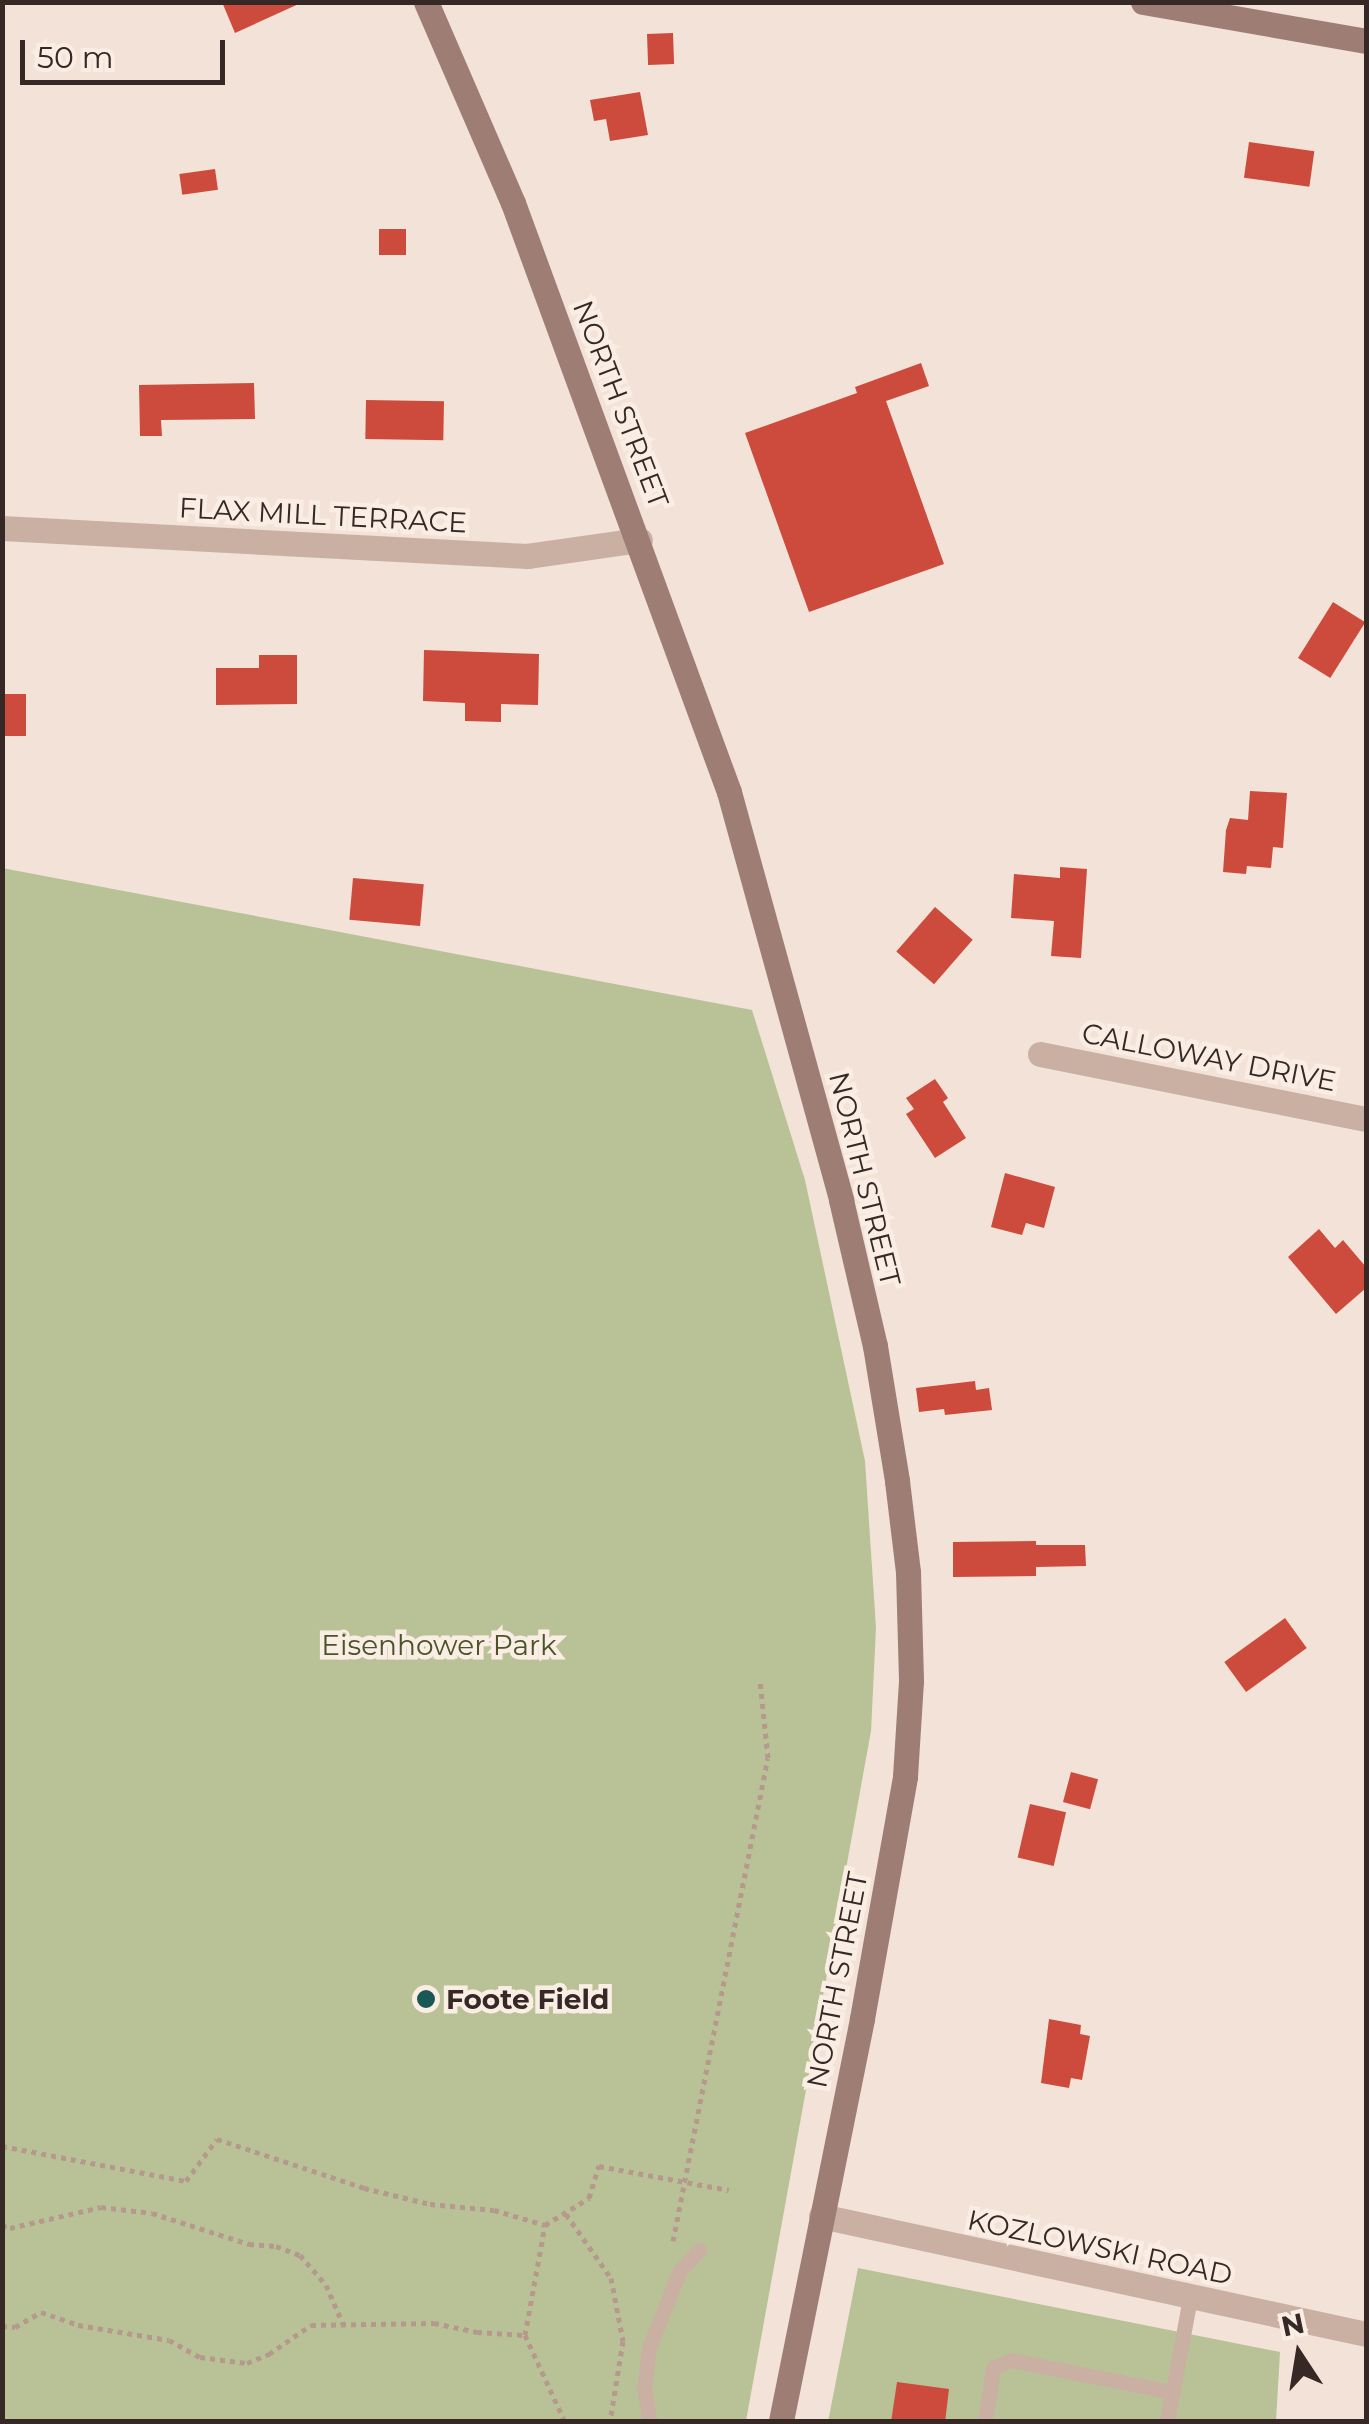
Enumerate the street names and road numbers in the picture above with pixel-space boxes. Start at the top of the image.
street label: NORTH STREET [566,296,676,512]
street label: FLAX MILL TERRACE [178,491,468,539]
street label: CALLOWAY DRIVE [1079,1016,1339,1098]
street label: NORTH STREET [822,1069,908,1289]
street label: NORTH STREET [800,1869,874,2091]
street label: KOZLOWSKI ROAD [965,2203,1235,2291]

